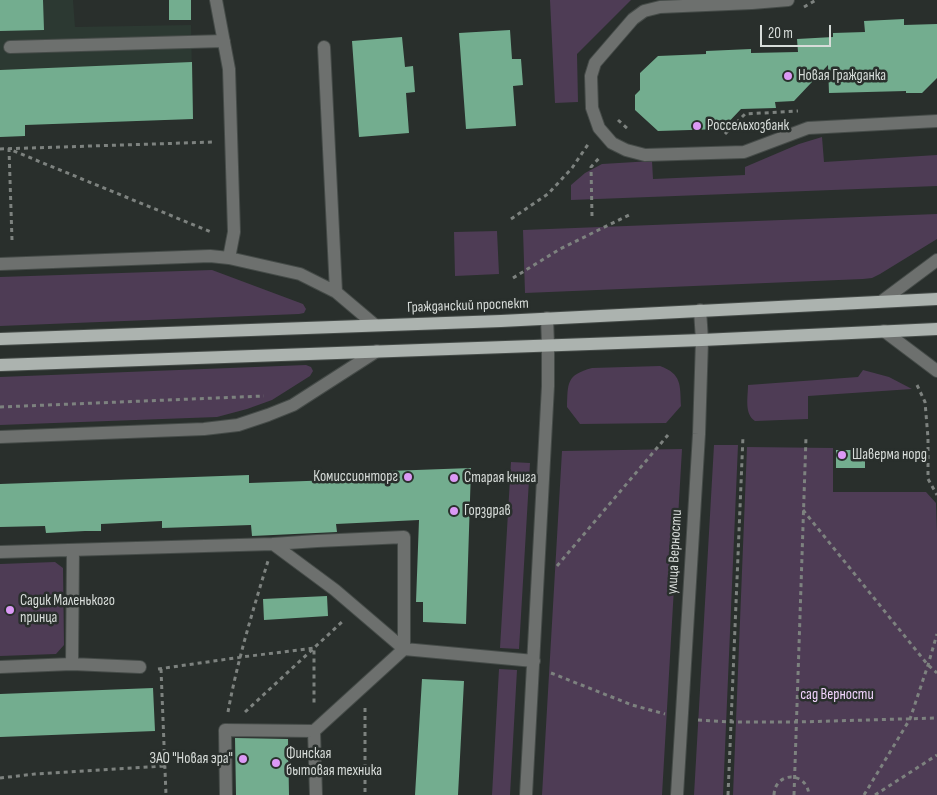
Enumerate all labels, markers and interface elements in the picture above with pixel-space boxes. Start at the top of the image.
scale bar [762,15,833,47]
text: 20 m [768,24,793,43]
place label: Новая Гражданка [798,67,886,85]
marker: Новая Гражданка [782,70,794,82]
place label: Россельхозбанк [707,117,789,135]
marker: Россельхозбанк [691,120,703,132]
street label: Гражданский проспект [407,295,529,317]
place label: Шаверма норд [852,446,927,464]
marker: Шаверма норд [836,449,848,461]
place label: Комиссионторг [313,468,398,486]
place label: Старая книга [464,469,536,487]
marker: Комиссионторг [402,471,414,483]
marker: Старая книга [448,472,460,484]
place label: Горздрав [464,502,511,520]
marker: Горздрав [448,505,460,517]
street label: улица Верности [664,509,686,595]
place label: Садик Маленького принца [20,592,115,627]
marker: Садик Маленького принца [4,604,16,616]
park label: сад Верности [800,686,874,704]
place label: Финская бытовая техника [286,745,382,780]
place label: ЗАО "Новая эра" [150,750,233,768]
marker: ЗАО "Новая эра" [237,753,249,765]
marker: Финская бытовая техника [270,757,282,769]

